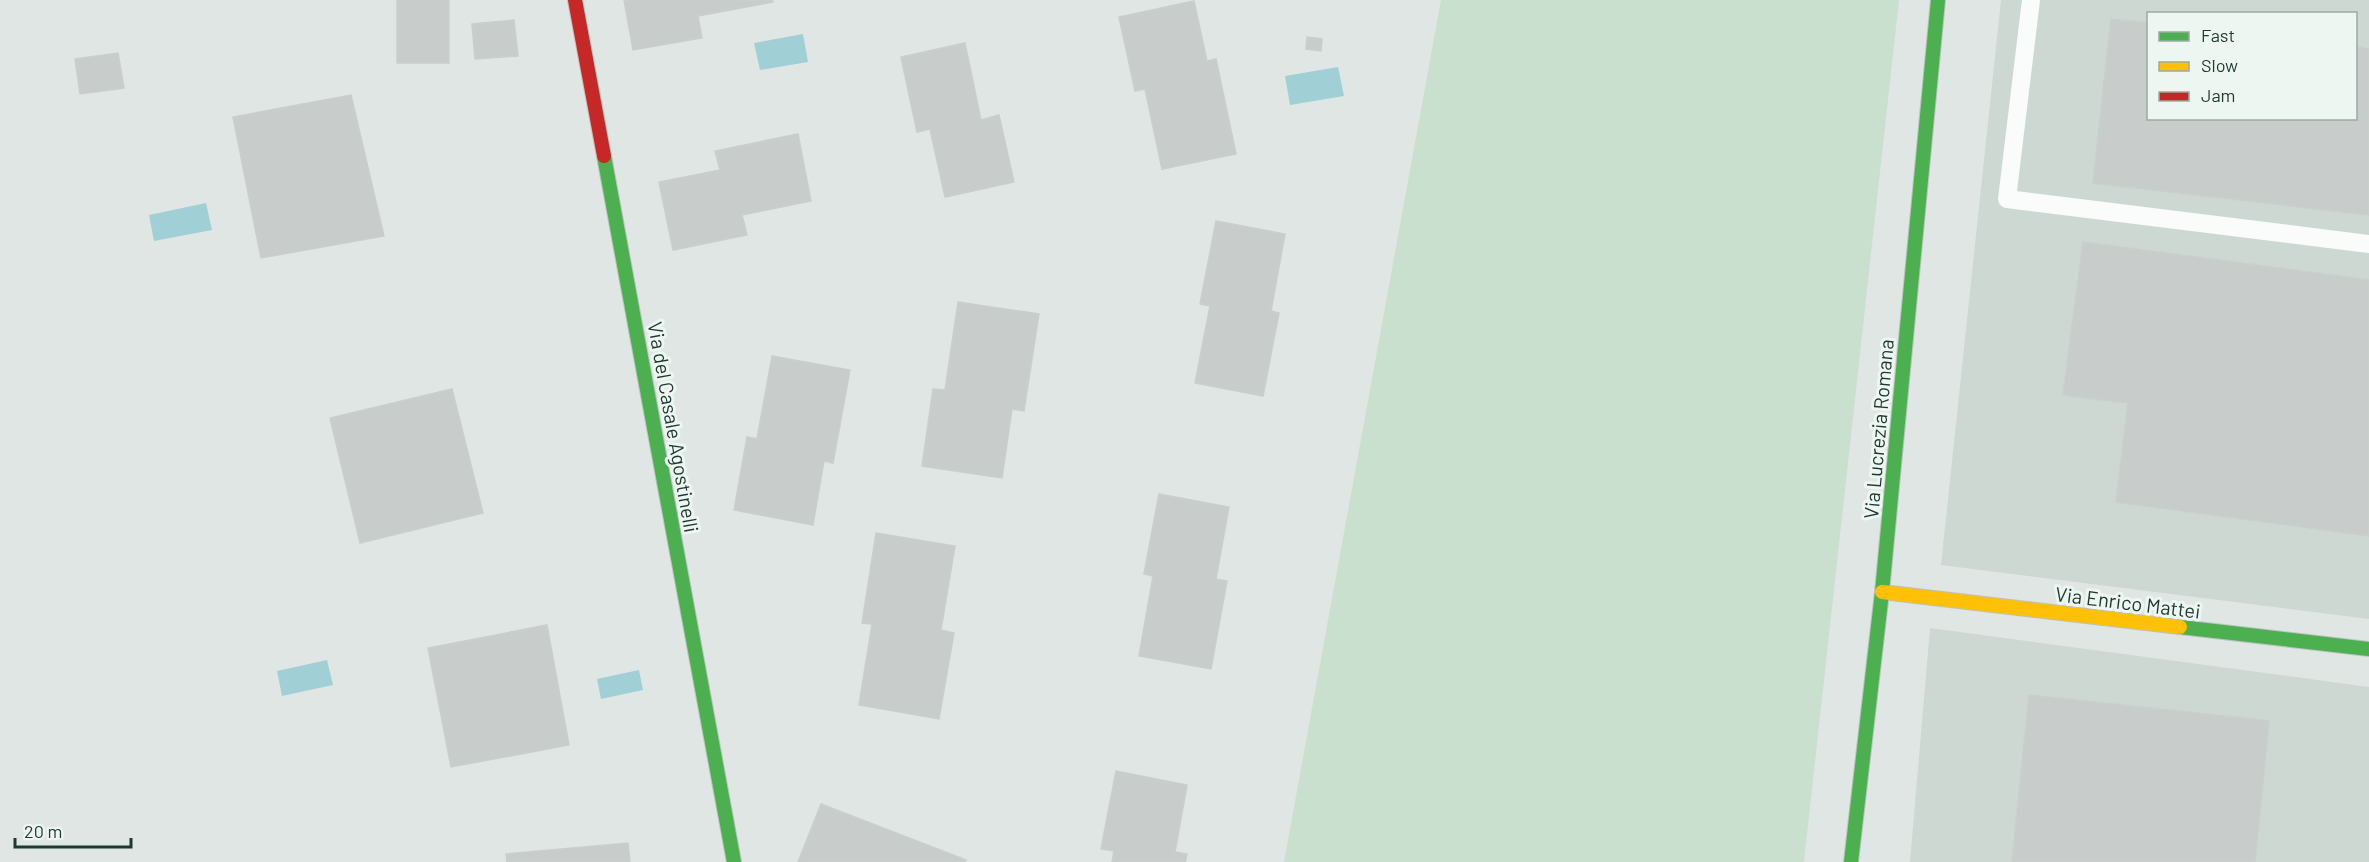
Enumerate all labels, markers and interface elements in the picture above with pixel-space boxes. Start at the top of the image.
legend [2147,12,2357,120]
text: Fast [2201,24,2235,46]
text: Slow [2201,54,2238,76]
text: Jam [2201,84,2235,106]
street label: Via del Casale Agostinelli [644,320,704,534]
street label: Via Lucrezia Romana [1858,338,1898,520]
street label: Via Enrico Mattei [2054,581,2202,623]
scale bar [15,811,130,849]
text: 20 m [24,820,62,842]

